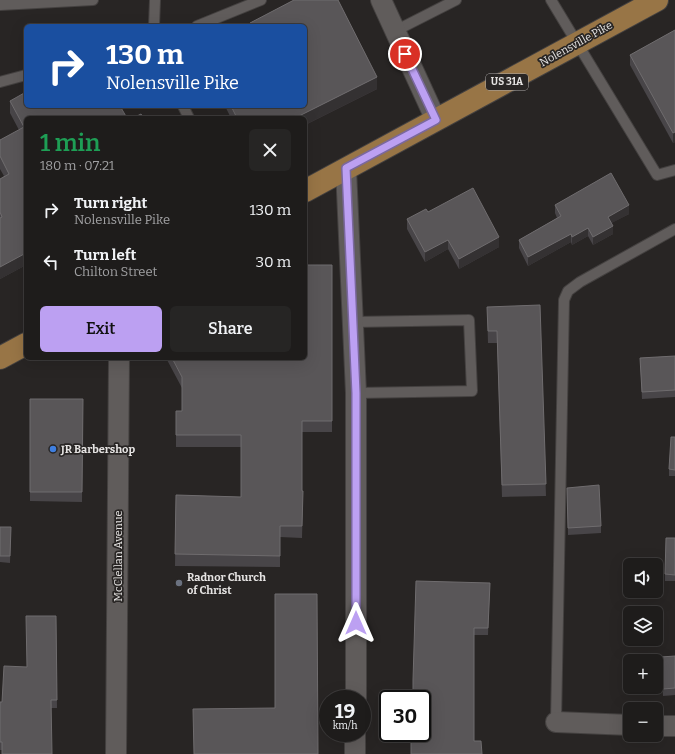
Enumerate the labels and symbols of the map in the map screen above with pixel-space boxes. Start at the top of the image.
street label: Nolensville Pike [537,19,615,69]
pin [388,37,422,71]
road number: US 31A [486,74,528,90]
place label: JR Barbershop [60,443,135,456]
marker: JR Barbershop [48,444,58,454]
street label: McClellan Avenue [112,510,125,602]
place label: Radnor Church of Christ [187,571,266,597]
marker: Radnor Church of Christ [174,578,184,588]
position arrow [335,602,377,644]
speed limit sign: 30 [379,690,431,742]

